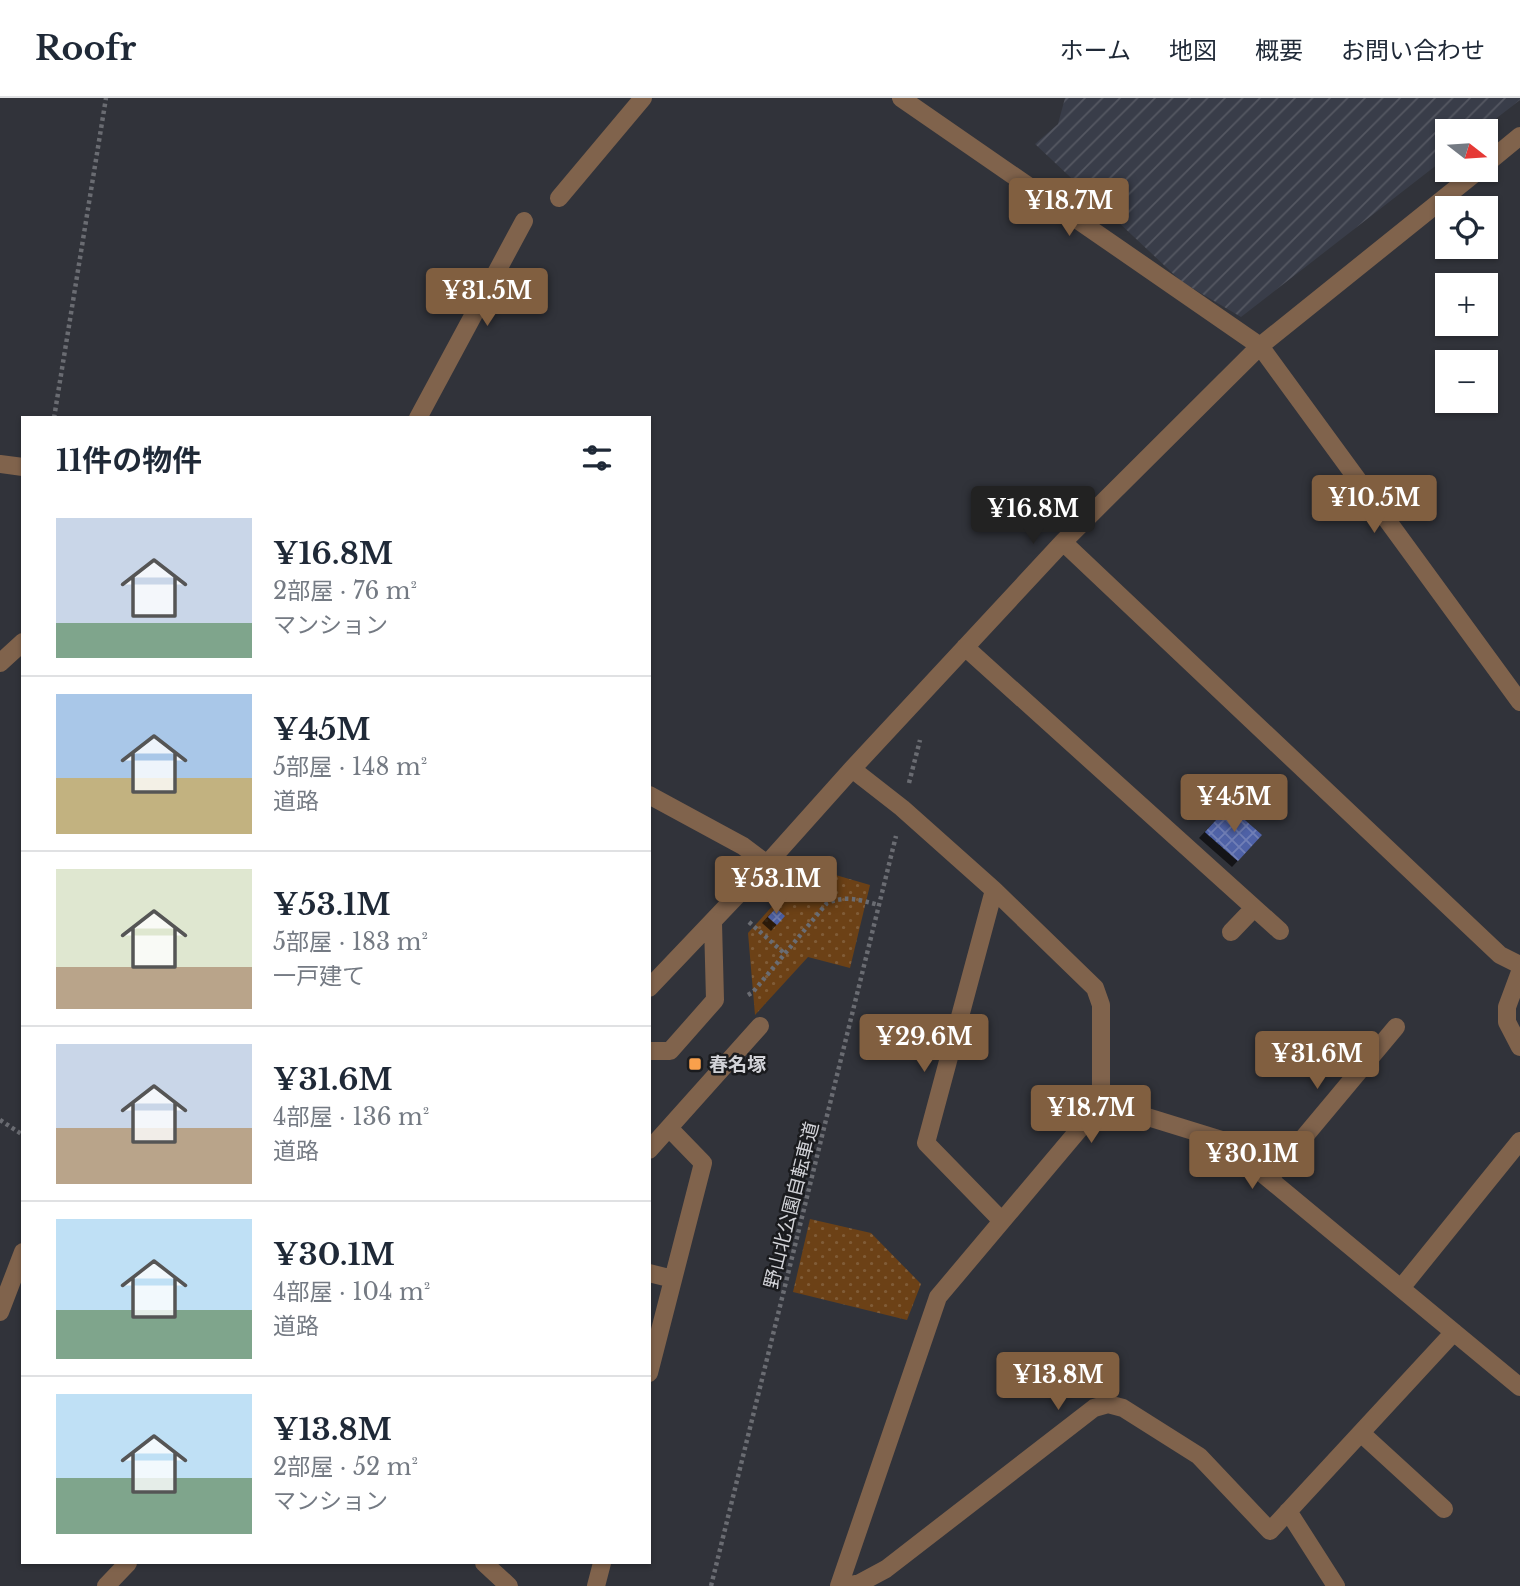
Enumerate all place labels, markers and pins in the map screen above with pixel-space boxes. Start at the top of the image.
pin: ¥18.7M [1012,178,1126,238]
pin: ¥31.5M [430,268,544,328]
pin: ¥10.5M [1317,476,1431,535]
pin: ¥16.8M [976,486,1090,546]
pin: ¥45M [1193,774,1275,834]
pin: ¥53.1M [719,856,833,916]
pin: ¥29.6M [867,1014,981,1074]
pin: ¥31.6M [1260,1032,1374,1091]
place label: 春名塚 [709,1053,766,1076]
marker: 春名塚 [687,1056,703,1072]
pin: ¥18.7M [1034,1086,1148,1145]
pin: ¥30.1M [1195,1132,1309,1191]
pin: ¥13.8M [1001,1352,1115,1412]

